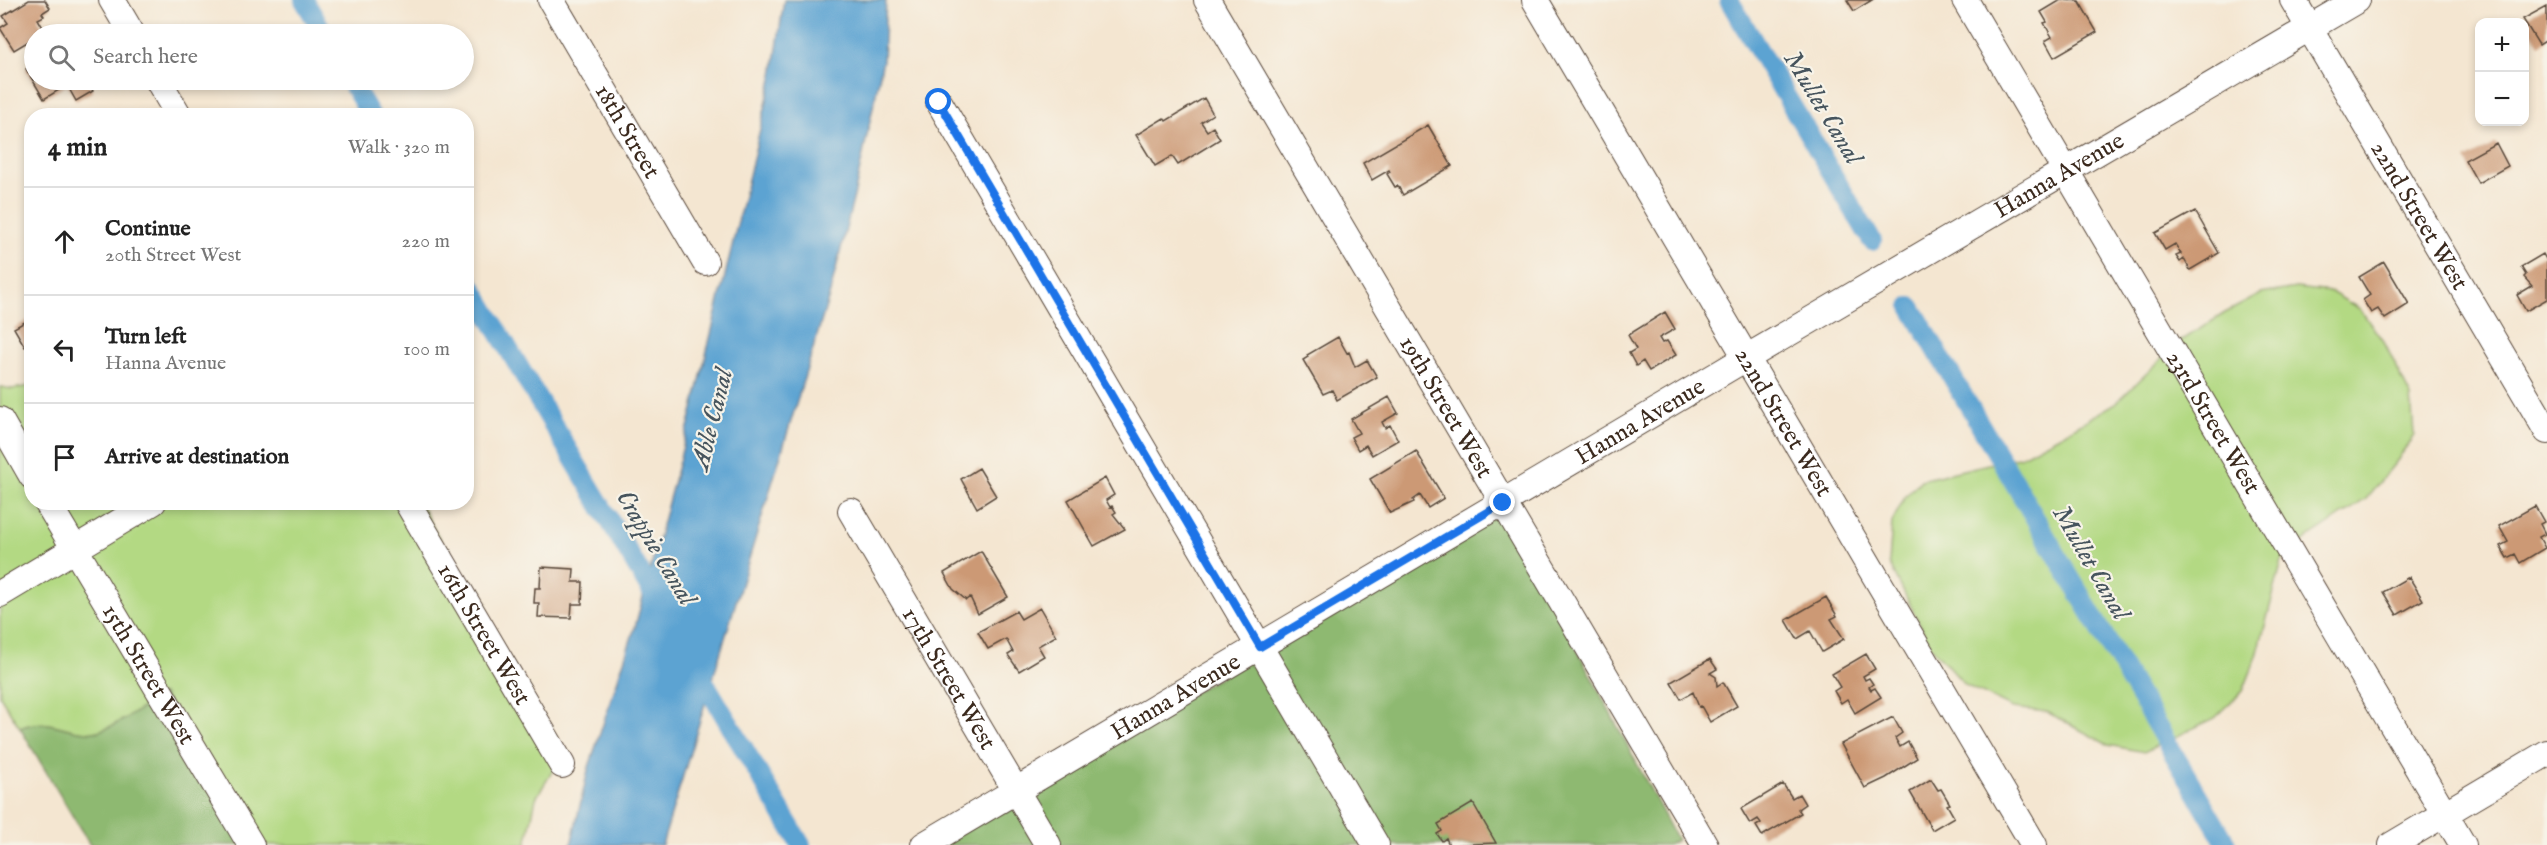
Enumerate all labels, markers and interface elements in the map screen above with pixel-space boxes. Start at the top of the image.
map controls [2475,18,2529,126]
button: + [2475,18,2529,72]
search box [24,24,474,90]
icon: search [45,41,78,74]
text: Search here [93,43,198,71]
water label: Mullet Canal [1776,45,1871,172]
button: − [2475,72,2529,126]
street label: 18th Street [587,79,667,185]
route start [925,88,951,114]
street label: Hanna Avenue [1989,126,2130,226]
text: 4 min [48,131,107,164]
text: Walk · 320 m [348,135,450,160]
street label: 22nd Street West [2363,136,2475,296]
text: Continue [105,215,191,243]
icon: ahead [48,225,81,258]
text: 220 m [402,229,450,254]
text: 20th Street West [105,243,241,268]
text: Turn left [105,323,187,351]
street label: 19th Street West [1391,331,1499,484]
icon: left [48,333,81,366]
text: 100 m [403,337,450,362]
street label: 22nd Street West [1727,343,1839,503]
street label: 23rd Street West [2158,346,2267,500]
text: Hanna Avenue [105,351,226,376]
water label: Able Canal [683,364,741,476]
street label: Hanna Avenue [1570,372,1711,473]
icon: arrive [48,441,81,474]
text: Arrive at destination [105,443,289,471]
water label: Crappie Canal [608,484,704,613]
route end [1489,489,1515,515]
water label: Mullet Canal [2045,499,2138,628]
street label: 16th Street West [430,558,537,711]
street label: 15th Street West [94,599,202,751]
street label: 17th Street West [894,602,1002,756]
street label: Hanna Avenue [1105,647,1247,748]

